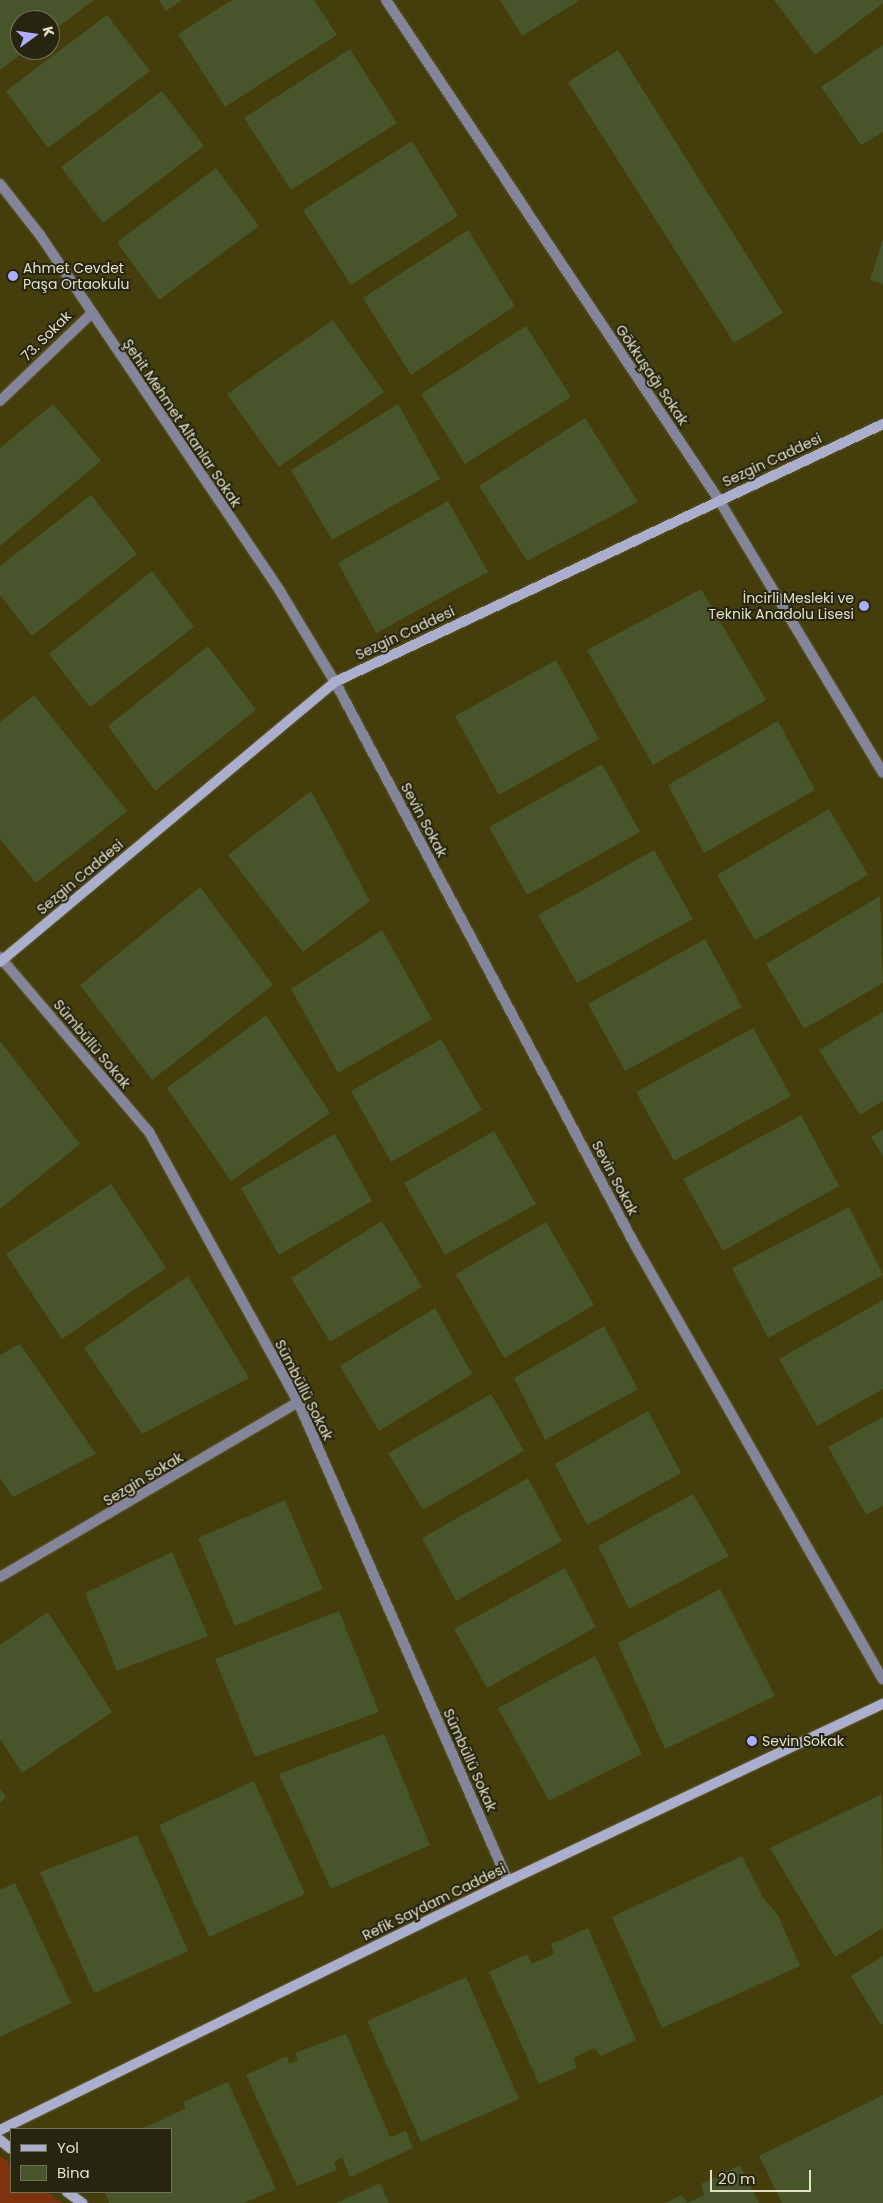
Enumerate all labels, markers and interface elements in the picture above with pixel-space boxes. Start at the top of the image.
north arrow [10,10,60,60]
text: K [38,24,59,39]
place label: Ahmet Cevdet Paşa Ortaokulu [23,260,129,292]
marker: Ahmet Cevdet Paşa Ortaokulu [7,270,19,282]
street label: 73. Sokak [18,308,74,364]
street label: Gökkuşağı Sokak [612,322,692,428]
street label: Şehit Mehmet Altanlar Sokak [119,336,245,510]
street label: Sezgin Caddesi [720,430,824,490]
place label: İncirli Mesleki ve Teknik Anadolu Lisesi [709,590,854,622]
marker: İncirli Mesleki ve Teknik Anadolu Lisesi [858,600,870,612]
street label: Sezgin Caddesi [353,603,457,663]
street label: Sevin Sokak [397,780,451,860]
street label: Sezgin Caddesi [33,836,127,918]
street label: Sümbüllü Sokak [50,996,134,1092]
street label: Sevin Sokak [588,1138,642,1218]
street label: Sümbüllü Sokak [271,1337,337,1443]
street label: Sezgin Sokak [100,1449,186,1509]
street label: Sümbüllü Sokak [440,1706,500,1814]
place label: Sevin Sokak [762,1733,844,1749]
marker: Sevin Sokak [746,1735,758,1747]
street label: Refik Saydam Caddesi [360,1860,508,1944]
legend [10,2128,172,2193]
text: Yol [57,2137,79,2158]
scale bar [713,2160,814,2192]
text: Bina [57,2162,90,2183]
text: 20 m [718,2168,756,2189]

